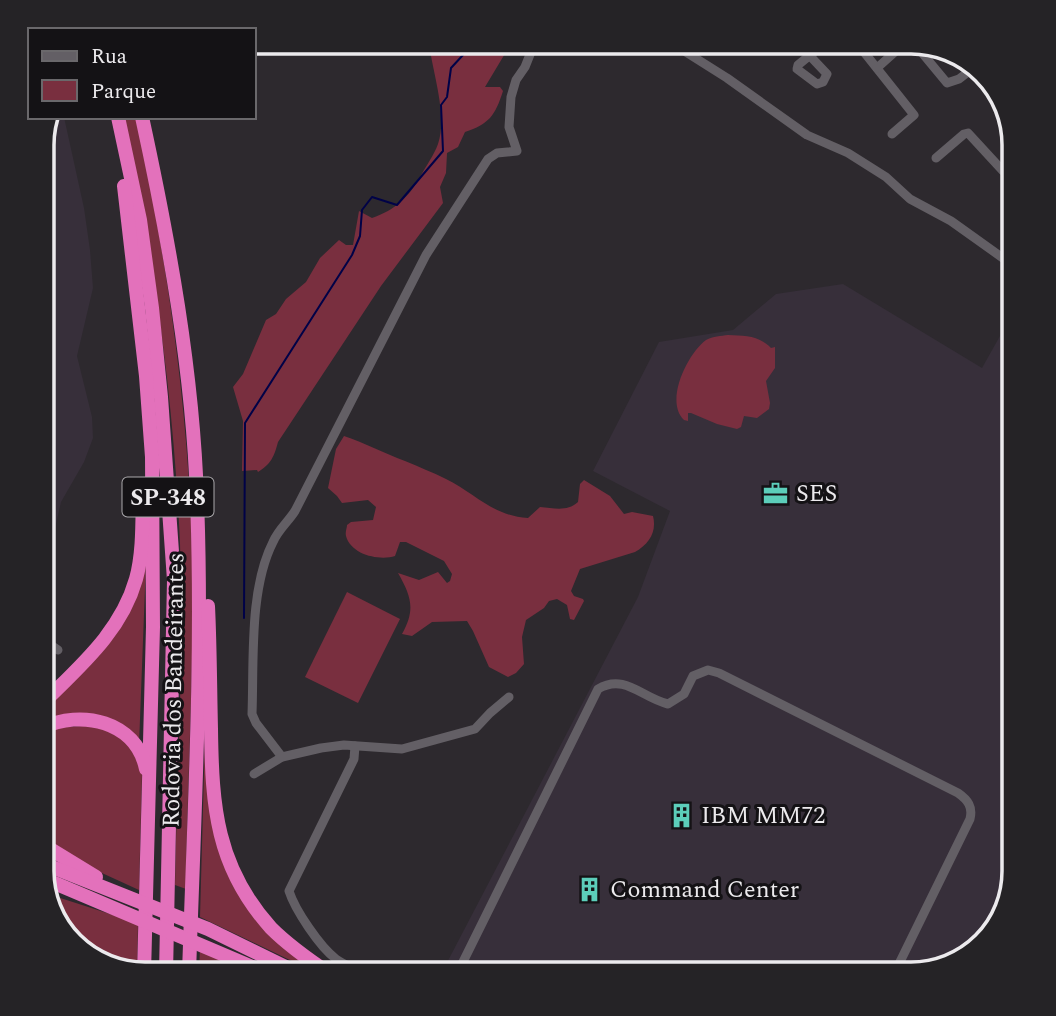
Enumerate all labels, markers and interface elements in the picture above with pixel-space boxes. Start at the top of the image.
legend [28,28,256,119]
text: Rua [91,41,128,73]
text: Parque [91,76,156,108]
place label: SES [796,476,837,512]
road number: SP-348 [122,477,214,516]
office icon: SES [762,479,790,507]
street label: Rodovia dos Bandeirantes [154,552,194,828]
place label: IBM MM72 [701,798,825,834]
building icon: IBM MM72 [667,801,695,829]
place label: Command Center [610,872,799,908]
building icon: Command Center [576,875,604,903]

